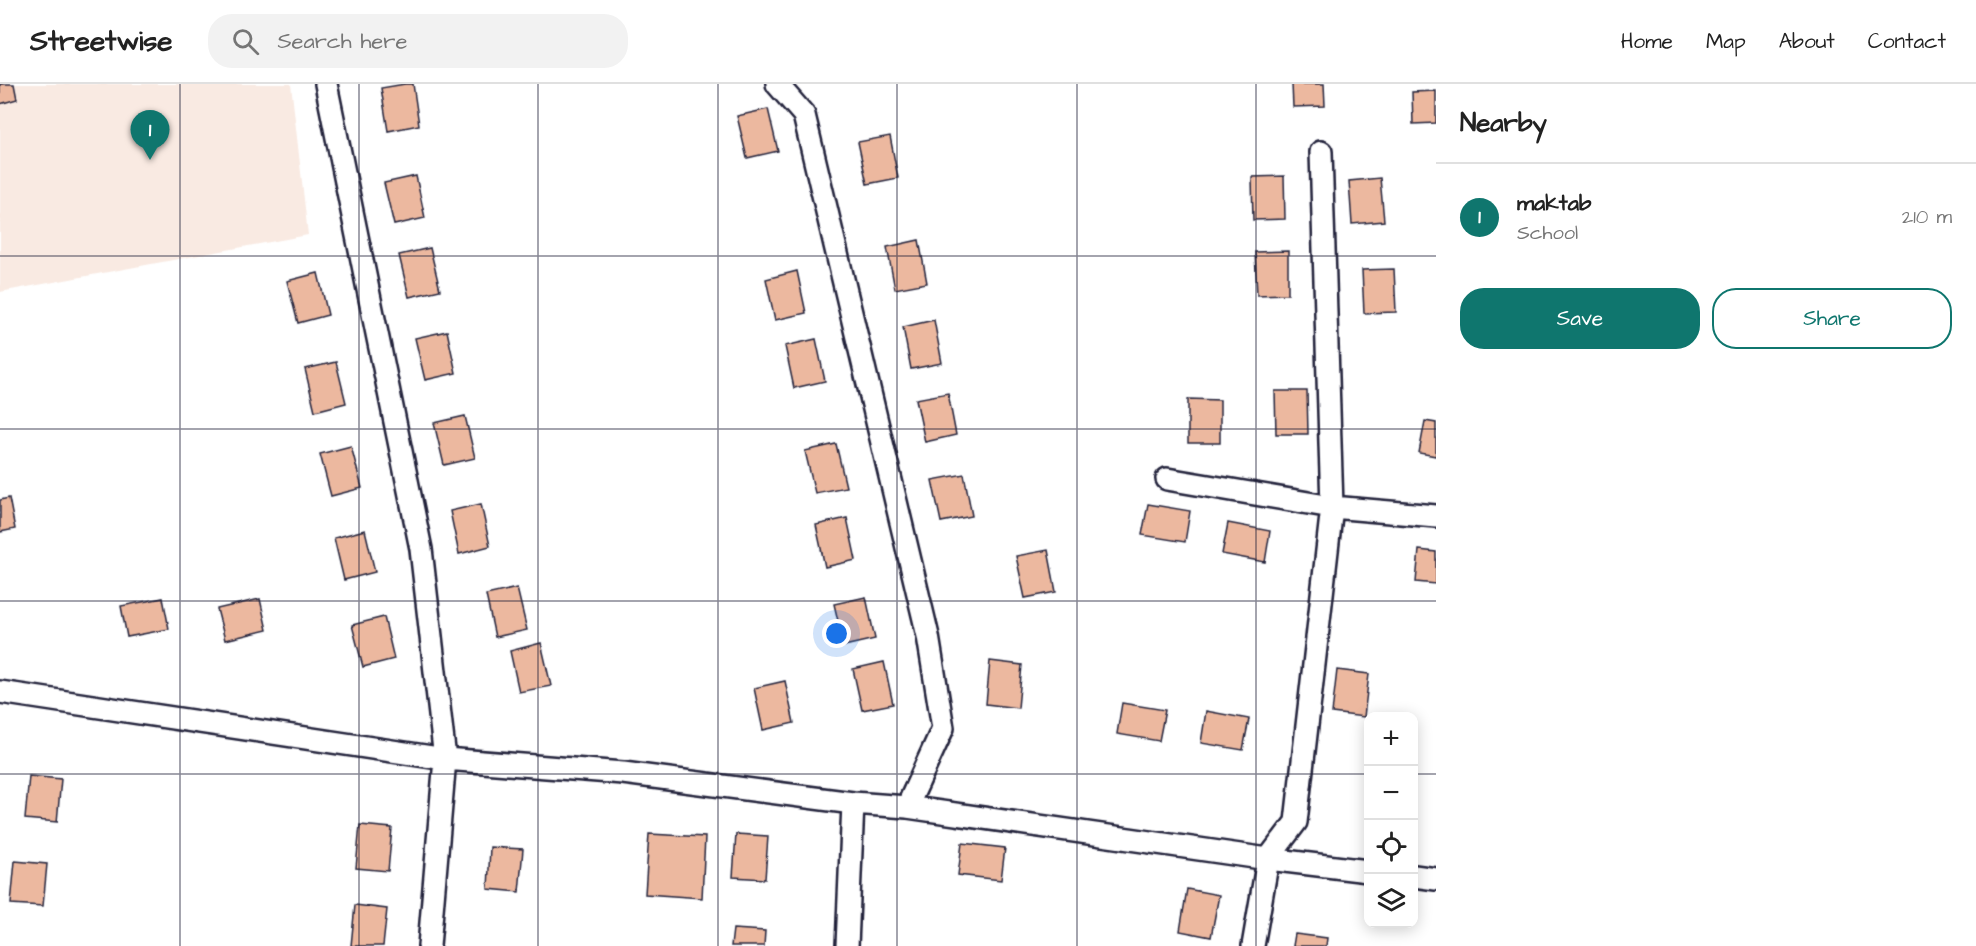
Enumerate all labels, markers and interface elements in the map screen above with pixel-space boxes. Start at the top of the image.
search box [208,14,628,68]
text: Streetwise [30,22,172,61]
icon: search [229,25,262,58]
text: Search here [277,26,407,57]
text: Home [1621,27,1673,56]
text: Map [1706,27,1746,56]
text: About [1779,27,1835,56]
text: Contact [1868,27,1946,56]
text: Nearby [1460,105,1547,141]
pin: 1 [130,110,170,160]
text: maktab [1517,188,1591,219]
text: 1 [1478,203,1481,231]
text: 210 m [1902,203,1952,231]
text: School [1517,219,1578,247]
button: Save [1460,288,1700,349]
button: Share [1712,288,1952,349]
your location [822,619,851,648]
map controls [1364,712,1418,928]
button: + [1364,712,1418,766]
button: − [1364,766,1418,820]
button: locate [1364,820,1418,874]
button: layers [1364,874,1418,928]

